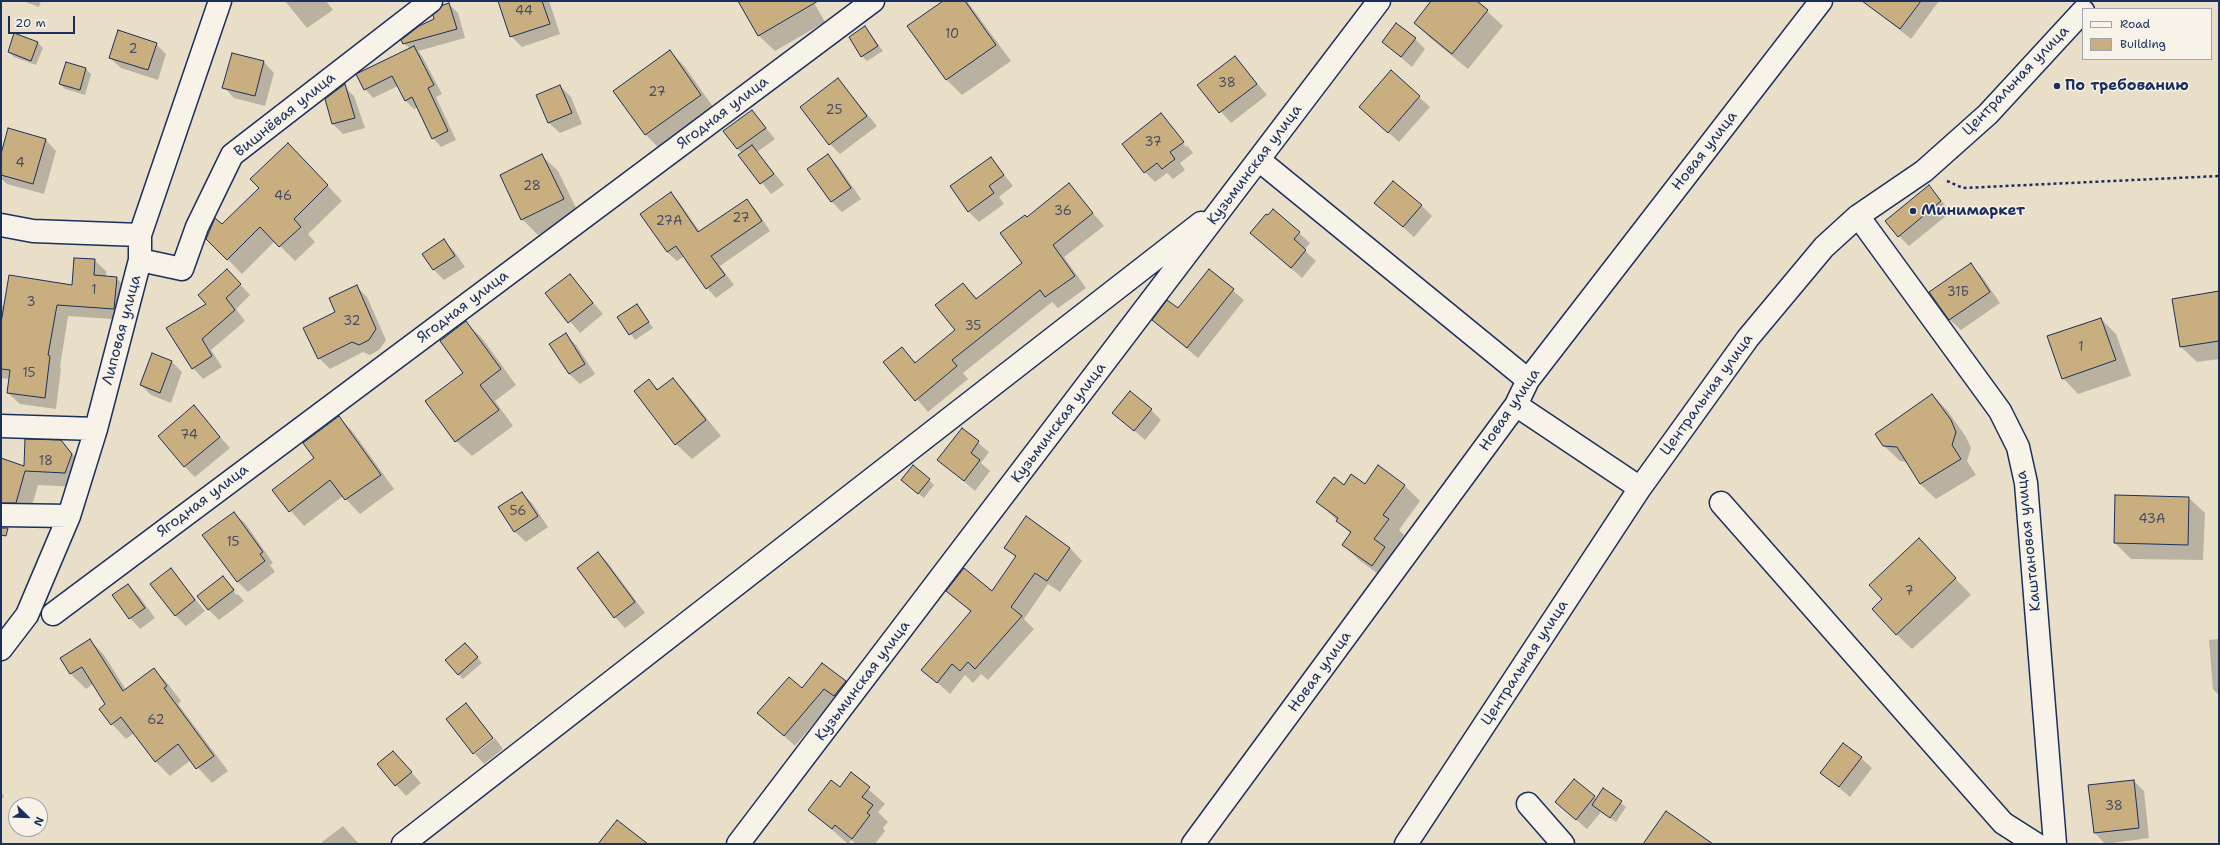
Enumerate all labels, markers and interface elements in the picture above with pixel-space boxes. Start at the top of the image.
house number: 44 [515,4,533,20]
scale bar [10,8,77,34]
legend [2082,8,2212,60]
text: 20 m [15,15,46,31]
text: Road [2120,16,2150,32]
street label: Центральная улица [1959,22,2073,140]
house number: 10 [945,27,959,43]
text: Building [2120,36,2166,52]
house number: 2 [128,42,138,58]
street label: Вишнёвая улица [231,69,339,161]
street label: Ягодная улица [674,73,772,153]
house number: 38 [1218,76,1236,92]
place label: По требованию [2065,77,2189,95]
marker: По требованию [2052,81,2062,91]
house number: 27 [648,85,666,101]
street label: Кузьминская улица [1204,101,1306,229]
house number: 25 [826,103,842,119]
street label: Новая улица [1668,108,1742,194]
house number: 37 [1144,135,1162,151]
house number: 4 [15,156,25,172]
house number: 28 [523,179,541,195]
house number: 46 [274,189,292,205]
place label: Минимаркет [1921,202,2025,220]
house number: 36 [1054,204,1072,220]
marker: Минимаркет [1908,206,1918,216]
house number: 27 [732,211,750,227]
house number: 27А [656,214,682,230]
street label: Ягодная улица [414,267,512,347]
street label: Липовая улица [99,273,145,387]
house number: 1 [91,283,97,299]
house number: 31Б [1947,285,1969,301]
house number: 3 [26,295,36,311]
house number: 32 [343,314,361,330]
house number: 35 [965,319,981,335]
street label: Центральная улица [1657,331,1757,459]
house number: 1 [2078,340,2084,356]
street label: Кузьминская улица [1008,359,1110,487]
street label: Новая улица [1476,365,1544,455]
house number: 15 [22,366,36,382]
house number: 74 [180,428,198,444]
house number: 18 [39,454,53,470]
street label: Ягодная улица [154,461,252,541]
street label: Каштановая улица [2013,470,2045,612]
house number: 56 [510,504,526,520]
house number: 43А [2139,512,2165,528]
house number: 15 [226,535,240,551]
house number: 7 [1904,584,1914,600]
street label: Центральная улица [1478,597,1572,729]
street label: Кузьминская улица [812,617,914,745]
street label: Новая улица [1285,628,1355,716]
house number: 62 [147,713,165,729]
north arrow [8,797,48,837]
house number: 38 [2105,799,2123,815]
text: N [30,815,47,828]

